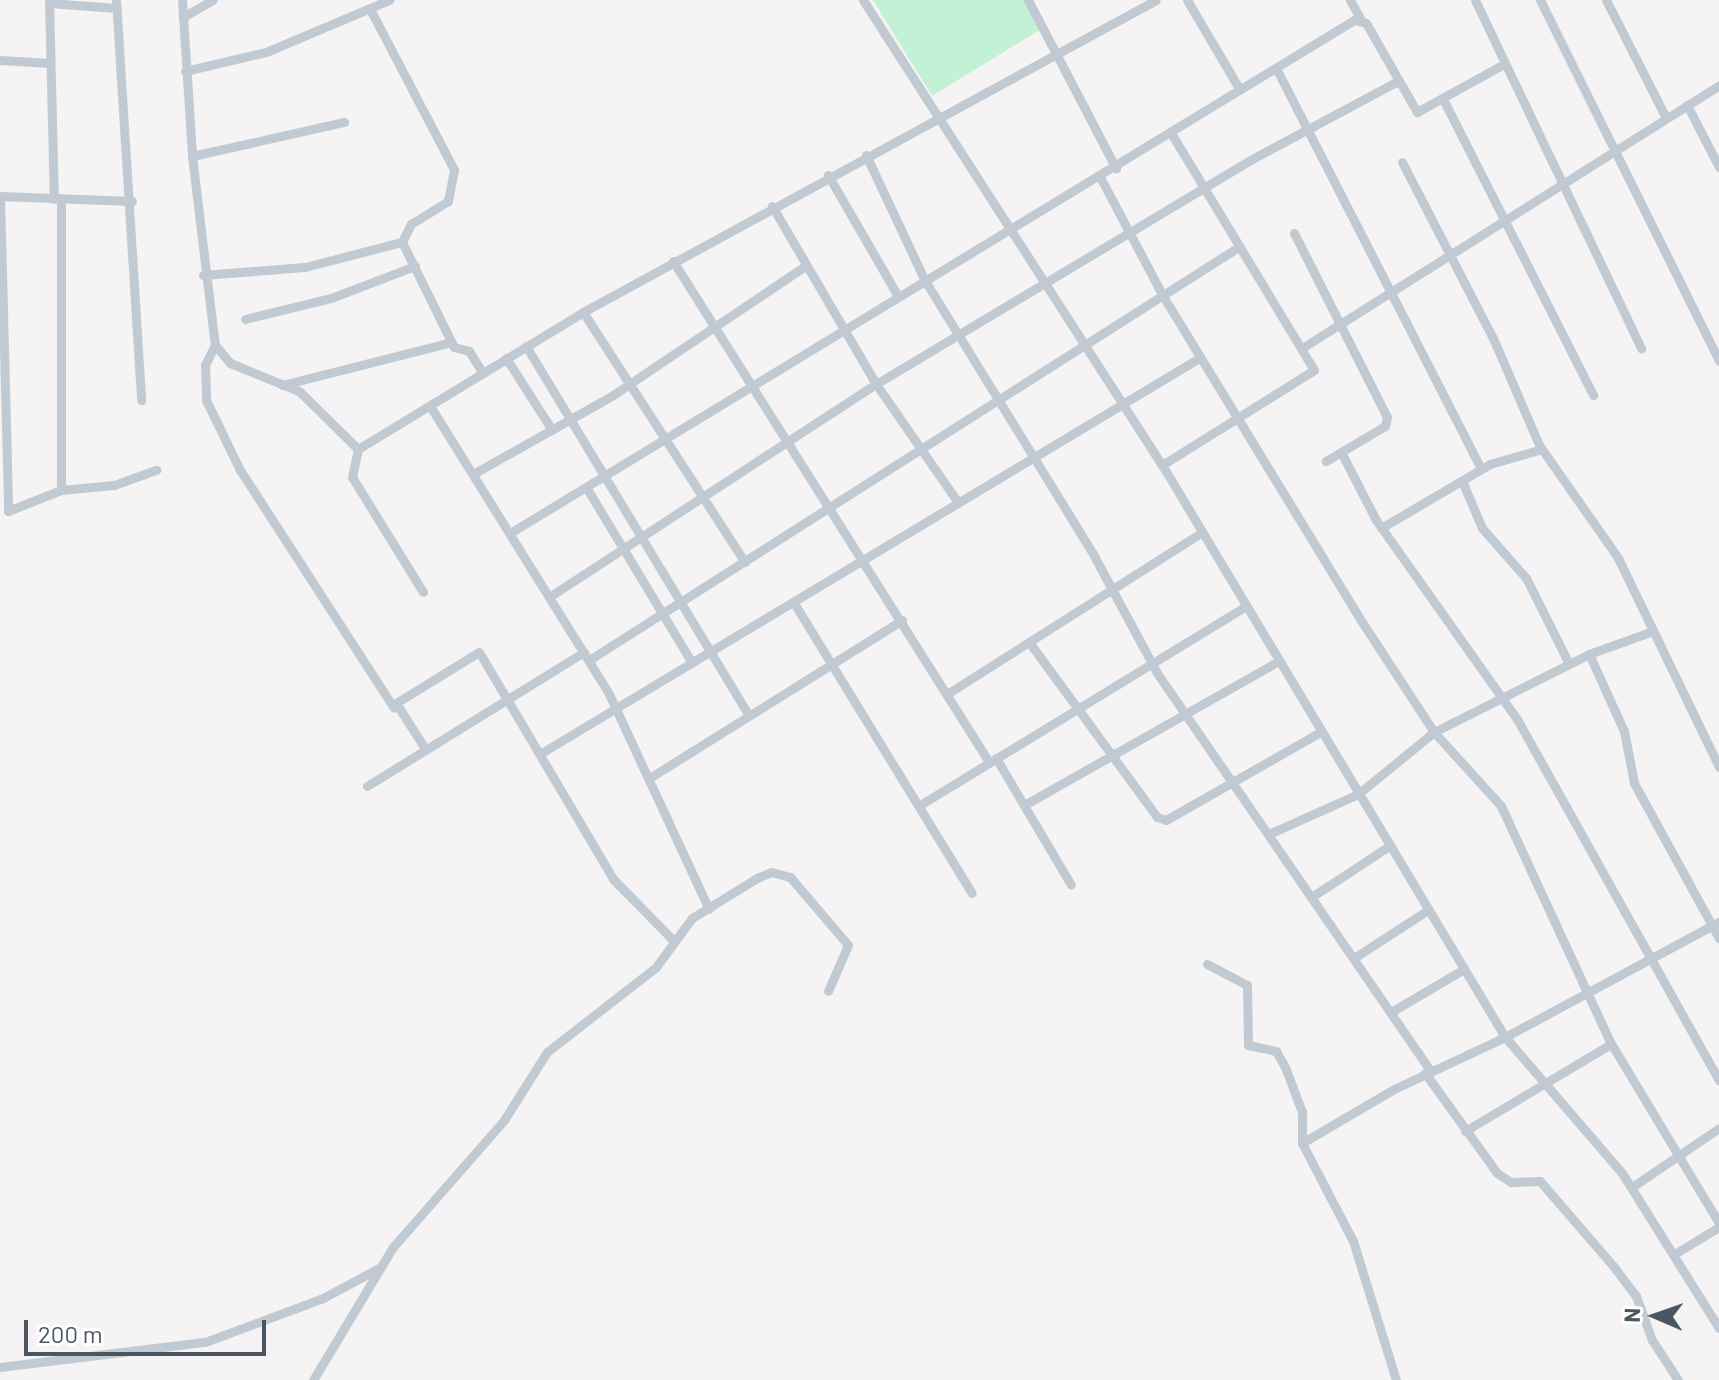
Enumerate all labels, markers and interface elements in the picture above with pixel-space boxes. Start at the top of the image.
north arrow [1615,1276,1695,1356]
scale bar [28,1304,270,1354]
text: N [1618,1307,1644,1323]
text: 200 m [38,1319,103,1348]

